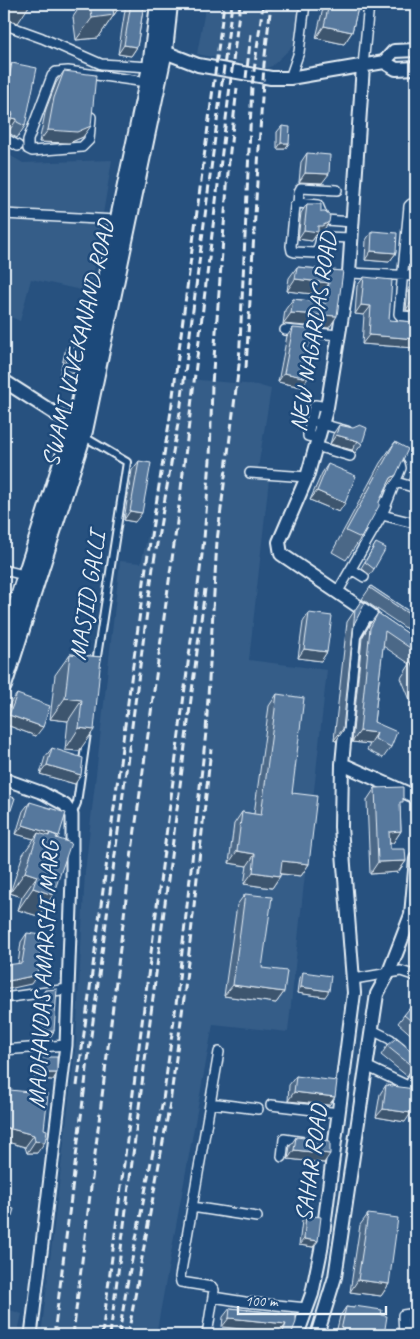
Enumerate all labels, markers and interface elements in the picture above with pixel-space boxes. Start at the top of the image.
street label: SWAMI VIVEKANAND ROAD [35,214,122,470]
street label: NEW NAGARDAS ROAD [282,228,344,434]
street label: MASJID GALLI [62,525,113,662]
street label: MADHAVDAS AMARSHI MARG [21,838,65,1109]
street label: SAHAR ROAD [288,1101,334,1223]
scale bar [238,1284,385,1316]
text: 100 m [245,1292,279,1311]

